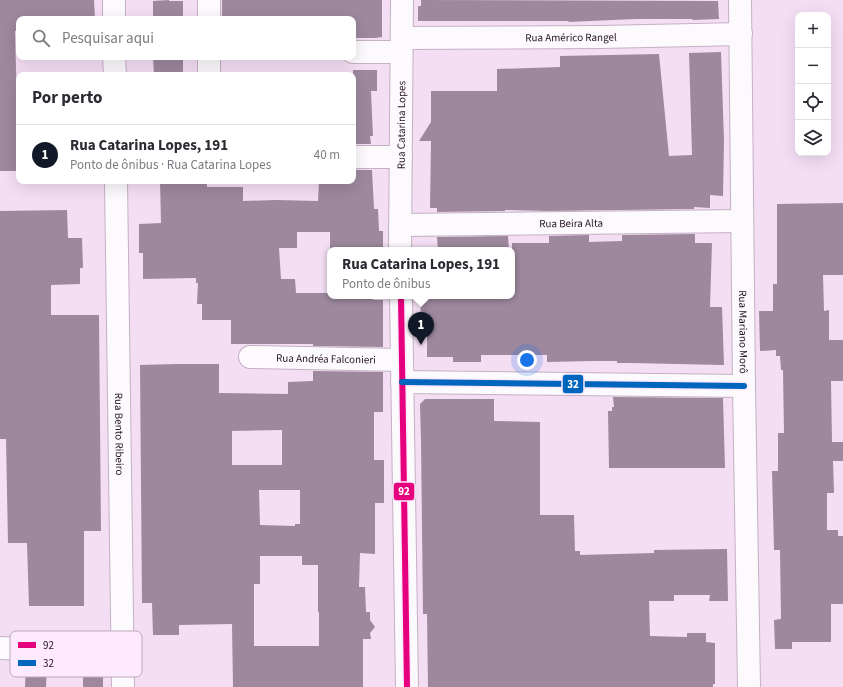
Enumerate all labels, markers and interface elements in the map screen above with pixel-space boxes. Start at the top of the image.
map controls [795,12,831,156]
button: + [795,12,831,48]
search box [16,16,356,60]
icon: search [30,27,52,49]
text: Pesquisar aqui [62,28,154,49]
street label: Rua Américo Rangel [525,29,617,45]
button: − [795,48,831,84]
street label: Rua Catarina Lopes [393,80,409,169]
button: locate [795,84,831,120]
text: Por perto [32,86,102,110]
button: layers [795,120,831,156]
text: Rua Catarina Lopes, 191 [70,135,228,156]
text: 1 [42,146,48,164]
text: 40 m [314,146,340,164]
text: Ponto de ônibus · Rua Catarina Lopes [70,156,271,174]
street label: Rua Beira Alta [539,215,603,231]
popup [327,247,515,299]
text: Rua Catarina Lopes, 191 [342,254,500,275]
text: Ponto de ônibus [342,275,430,293]
street label: Rua Mariano Morô [736,290,751,374]
pin: 1 [408,312,434,345]
street label: Rua Andréa Falconieri [276,350,376,367]
your location [517,350,537,370]
line badge: 32 [562,374,584,394]
text: 32 [567,377,579,392]
street label: Rua Bento Ribeiro [111,393,128,475]
line badge: 92 [393,482,415,501]
text: 92 [398,484,410,499]
legend [10,631,142,677]
text: 92 [43,638,54,653]
text: 32 [43,656,54,671]

